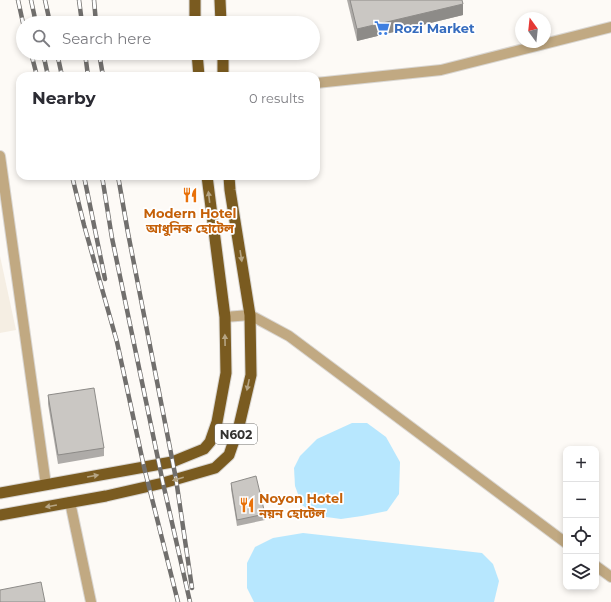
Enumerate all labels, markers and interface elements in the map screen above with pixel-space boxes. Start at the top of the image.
north arrow [515,12,551,48]
search box [16,16,320,60]
supermarket icon: Rozi Market [373,19,391,37]
place label: Rozi Market [394,20,475,36]
icon: search [30,27,52,49]
text: Search here [62,29,151,48]
text: Nearby [32,88,96,108]
text: 0 results [249,90,304,106]
restaurant icon: Modern Hotel আধুনিক হোটেল [181,186,199,204]
one-way arrow [206,191,212,203]
place label: Modern Hotel আধুনিক হোটেল [144,205,236,237]
one-way arrow [238,250,244,262]
one-way arrow [222,333,228,346]
one-way arrow [245,379,251,391]
road number: N602 [215,424,257,444]
map controls [563,446,599,590]
button: + [563,446,599,482]
one-way arrow [87,473,100,479]
one-way arrow [172,476,184,482]
button: − [563,482,599,518]
place label: Noyon Hotel নয়ন হোটেল [258,490,343,521]
restaurant icon: Noyon Hotel নয়ন হোটেল [238,496,256,514]
one-way arrow [45,503,57,509]
button: locate [563,518,599,554]
button: layers [563,554,599,590]

